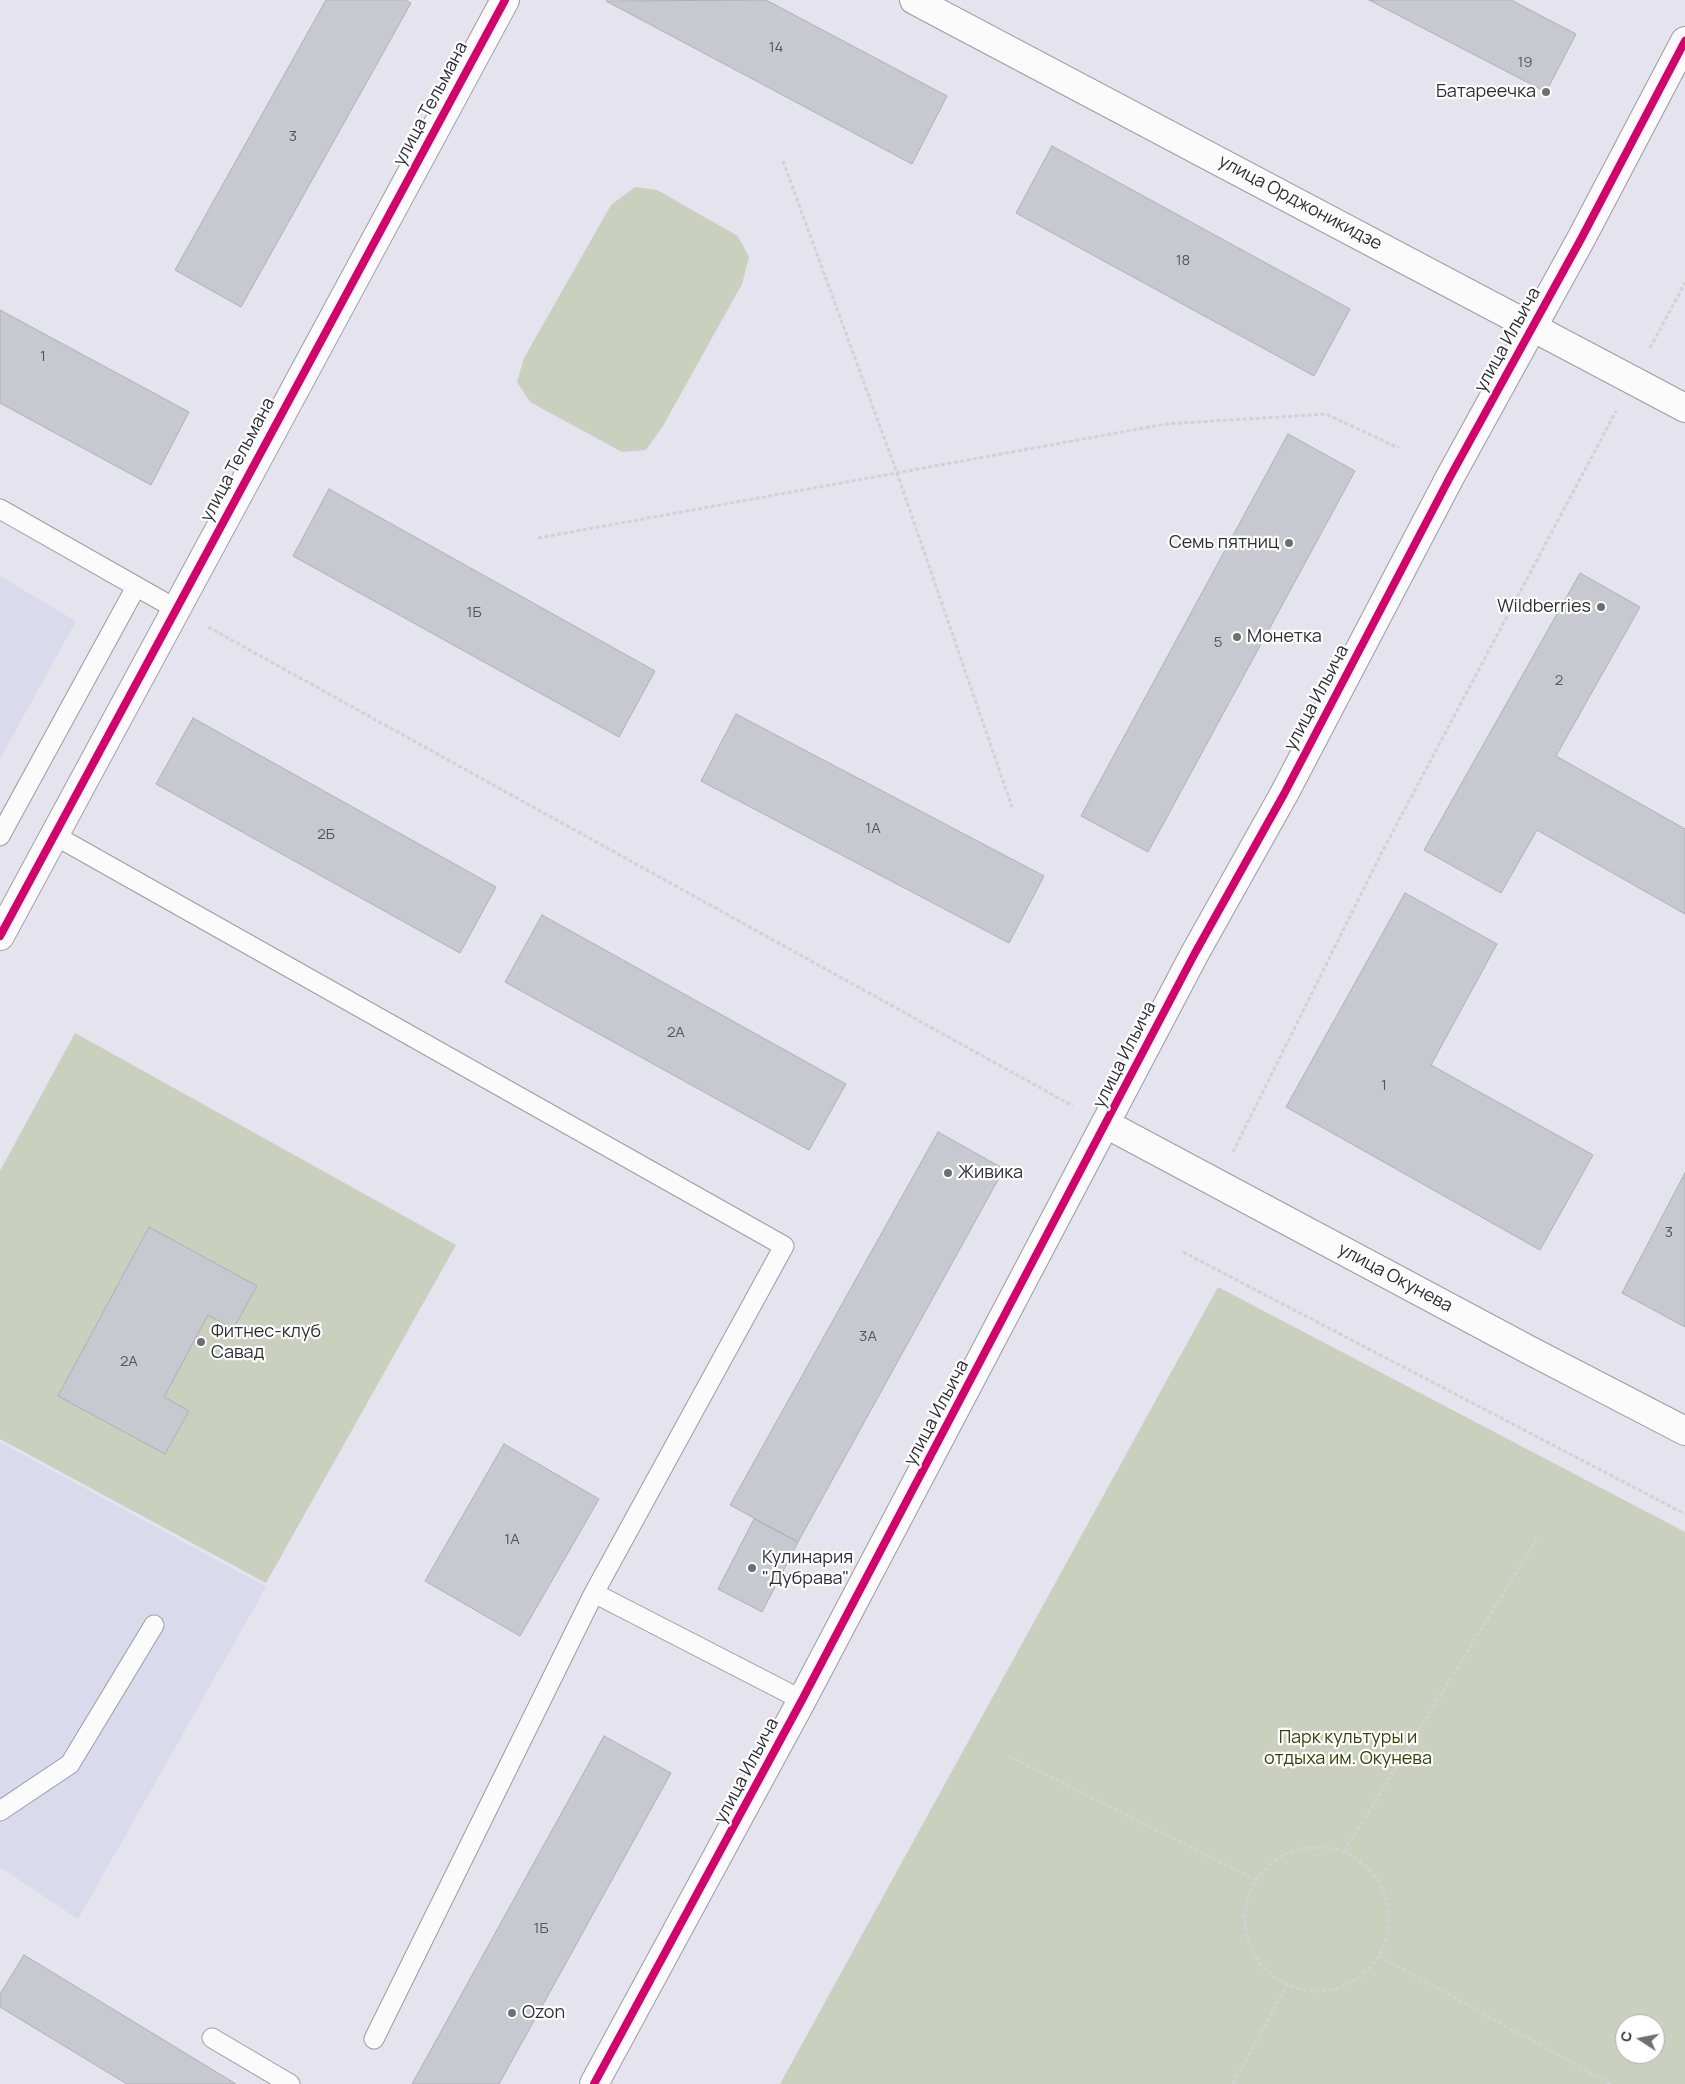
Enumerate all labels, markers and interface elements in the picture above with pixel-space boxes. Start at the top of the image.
street label: улица Тельмана [389,38,473,170]
house number: 14 [769,39,783,57]
house number: 19 [1517,54,1533,72]
place label: Батареечка [1436,81,1536,103]
marker: Батареечка [1540,86,1552,98]
house number: 3 [289,128,297,146]
street label: улица Орджоникидзе [1214,151,1386,255]
house number: 18 [1176,252,1190,270]
street label: улица Ильича [1470,284,1546,396]
house number: 1 [40,348,46,366]
street label: улица Тельмана [196,394,280,526]
place label: Семь пятниц [1169,532,1279,554]
marker: Семь пятниц [1283,537,1295,549]
place label: Wildberries [1497,596,1591,618]
marker: Wildberries [1595,601,1607,613]
house number: 1Б [467,604,481,622]
place label: Монетка [1247,626,1322,648]
marker: Монетка [1231,631,1243,643]
house number: 5 [1214,634,1222,652]
street label: улица Ильича [1280,641,1354,755]
house number: 2 [1555,672,1563,690]
house number: 1А [865,820,881,838]
house number: 2Б [317,826,335,844]
street label: улица Ильича [1089,998,1161,1112]
house number: 2А [667,1024,685,1042]
house number: 1 [1381,1077,1387,1095]
place label: Живика [958,1162,1023,1184]
marker: Живика [942,1167,954,1179]
house number: 3 [1665,1224,1673,1242]
street label: улица Окунева [1334,1239,1456,1317]
place label: Фитнес-клуб Савад [211,1321,321,1364]
house number: 3А [859,1328,877,1346]
marker: Фитнес-клуб Савад [195,1336,207,1348]
house number: 2А [120,1353,138,1371]
street label: улица Ильича [900,1356,974,1470]
house number: 1А [504,1531,520,1549]
place label: Кулинария "Дубрава" [762,1547,853,1590]
marker: Кулинария "Дубрава" [746,1562,758,1574]
street label: улица Ильича [710,1714,784,1828]
park label: Парк культуры и отдыха им. Окунева [1264,1727,1432,1770]
house number: 1Б [534,1920,548,1938]
place label: Ozon [522,2002,565,2024]
marker: Ozon [506,2007,518,2019]
north arrow [1615,2014,1665,2064]
text: С [1615,2029,1636,2043]

